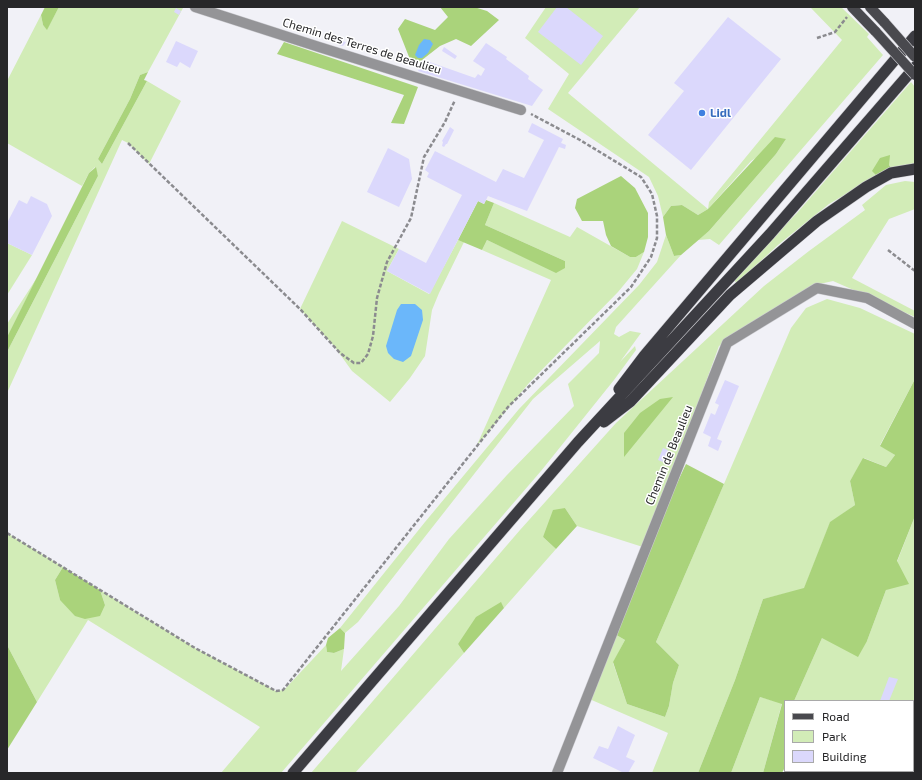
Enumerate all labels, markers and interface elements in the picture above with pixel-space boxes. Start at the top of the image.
street label: Chemin des Terres de Beaulieu [281,15,443,77]
place label: Lidl [710,106,731,120]
marker: Lidl [697,108,707,118]
street label: Chemin de Beaulieu [642,403,696,507]
legend [784,700,914,772]
text: Road [822,709,850,723]
text: Park [822,729,847,743]
text: Building [822,749,866,763]

